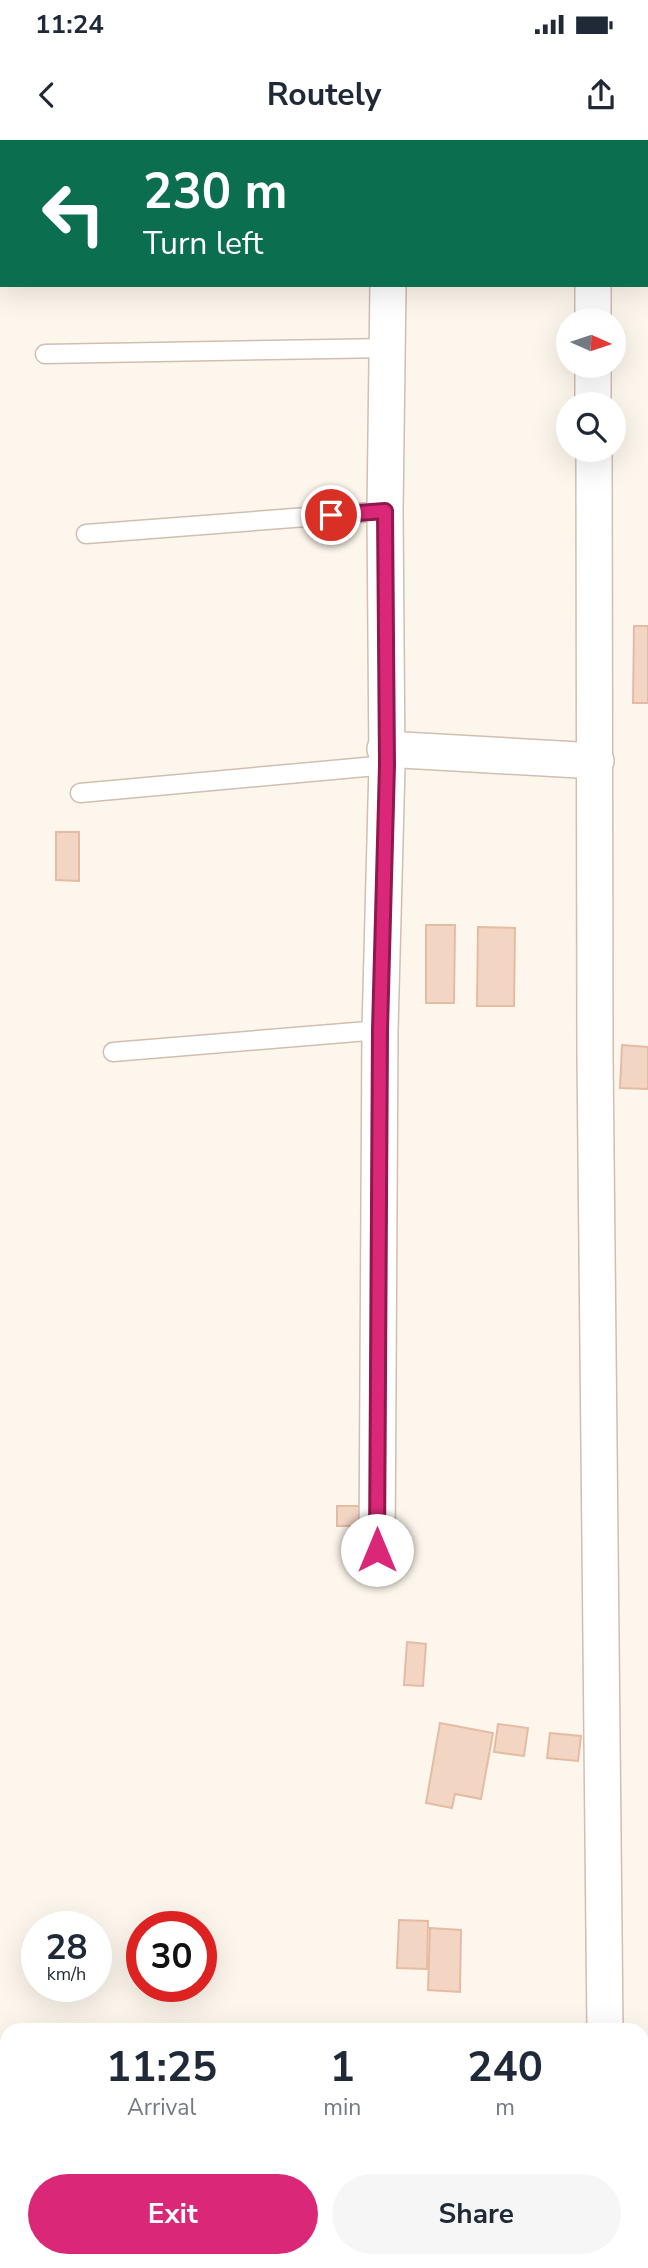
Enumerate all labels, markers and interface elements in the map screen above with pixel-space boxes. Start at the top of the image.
text: 11:24 [35,7,104,42]
text: Routely [267,73,381,116]
icon: back [28,76,66,114]
icon: share [582,76,620,114]
text: 230 m [143,158,287,225]
icon: left [28,168,119,259]
text: Turn left [143,222,263,265]
north arrow [556,308,626,378]
map controls [556,308,626,462]
button: search [556,392,626,462]
pin [301,485,361,545]
icon: arrive [312,496,350,534]
position arrow [340,1513,414,1587]
speed limit sign: 30 [126,1911,217,2002]
text: 28 [45,1924,88,1971]
text: km/h [47,1962,86,1986]
text: 11:25 [106,2039,217,2096]
text: 1 [330,2039,355,2096]
text: 240 [467,2039,543,2096]
text: Arrival [127,2092,196,2123]
text: min [323,2092,361,2123]
text: m [495,2092,515,2123]
button: Exit [28,2174,318,2254]
button: Share [332,2174,621,2254]

